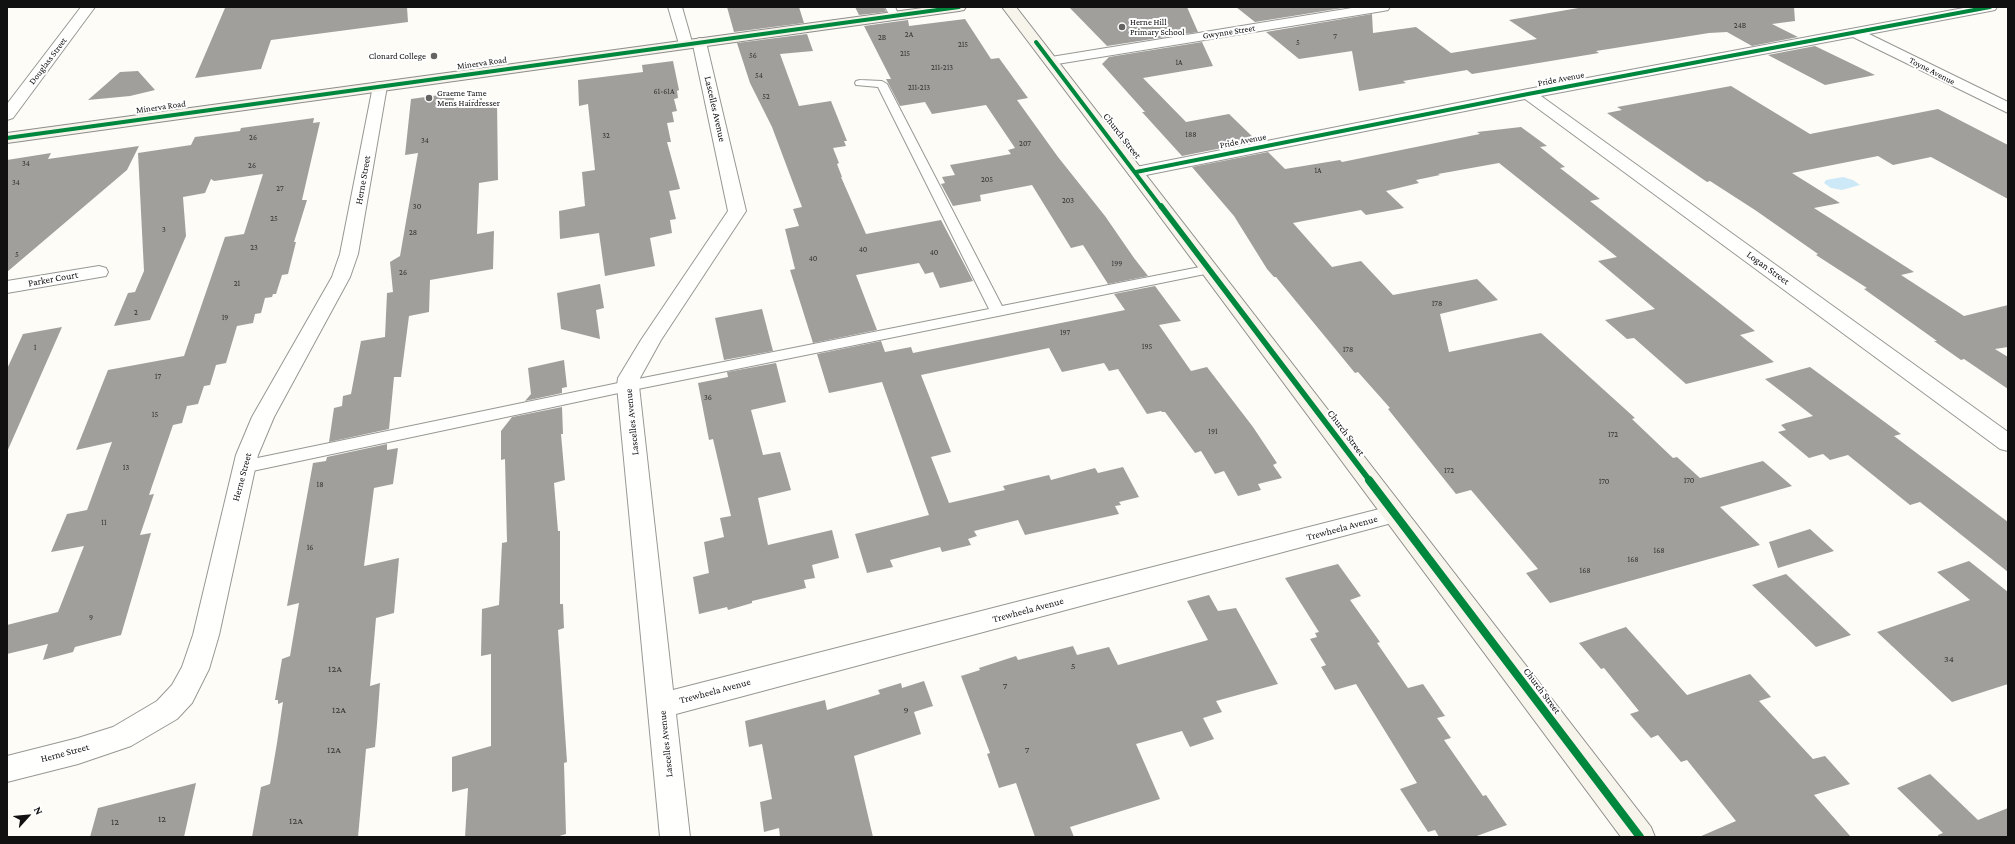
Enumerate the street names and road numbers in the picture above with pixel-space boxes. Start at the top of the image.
street label: Gwynne Street [1202,23,1256,41]
street label: Douglass Street [27,35,69,87]
street label: Minerva Road [456,54,508,72]
street label: Toyne Avenue [1907,55,1957,87]
street label: Pride Avenue [1537,69,1585,89]
street label: Lascelles Avenue [702,75,728,143]
street label: Minerva Road [135,98,187,116]
street label: Church Street [1100,111,1144,161]
street label: Pride Avenue [1219,131,1267,151]
street label: Herne Street [353,155,373,205]
street label: Logan Street [1744,248,1792,288]
street label: Parker Court [27,269,79,289]
street label: Lascelles Avenue [623,388,641,456]
street label: Church Street [1325,408,1367,458]
street label: Herne Street [230,452,254,502]
street label: Trewheela Avenue [1305,513,1379,543]
street label: Trewheela Avenue [991,595,1065,625]
street label: Church Street [1521,666,1563,716]
street label: Trewheela Avenue [678,676,752,706]
street label: Lascelles Avenue [657,710,675,778]
street label: Herne Street [40,741,90,765]

